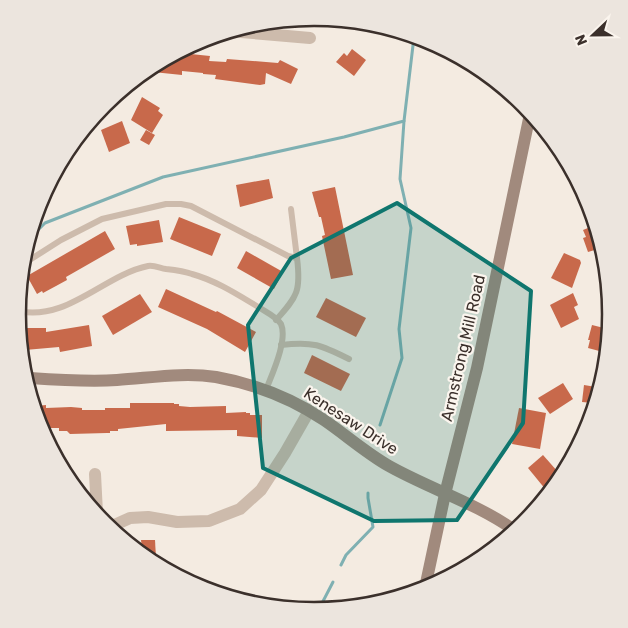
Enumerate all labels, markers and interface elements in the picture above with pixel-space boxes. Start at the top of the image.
north arrow [568,10,618,60]
text: N [572,32,591,48]
street label: Armstrong Mill Road [437,273,489,423]
street label: Kenesaw Drive [300,383,402,459]

